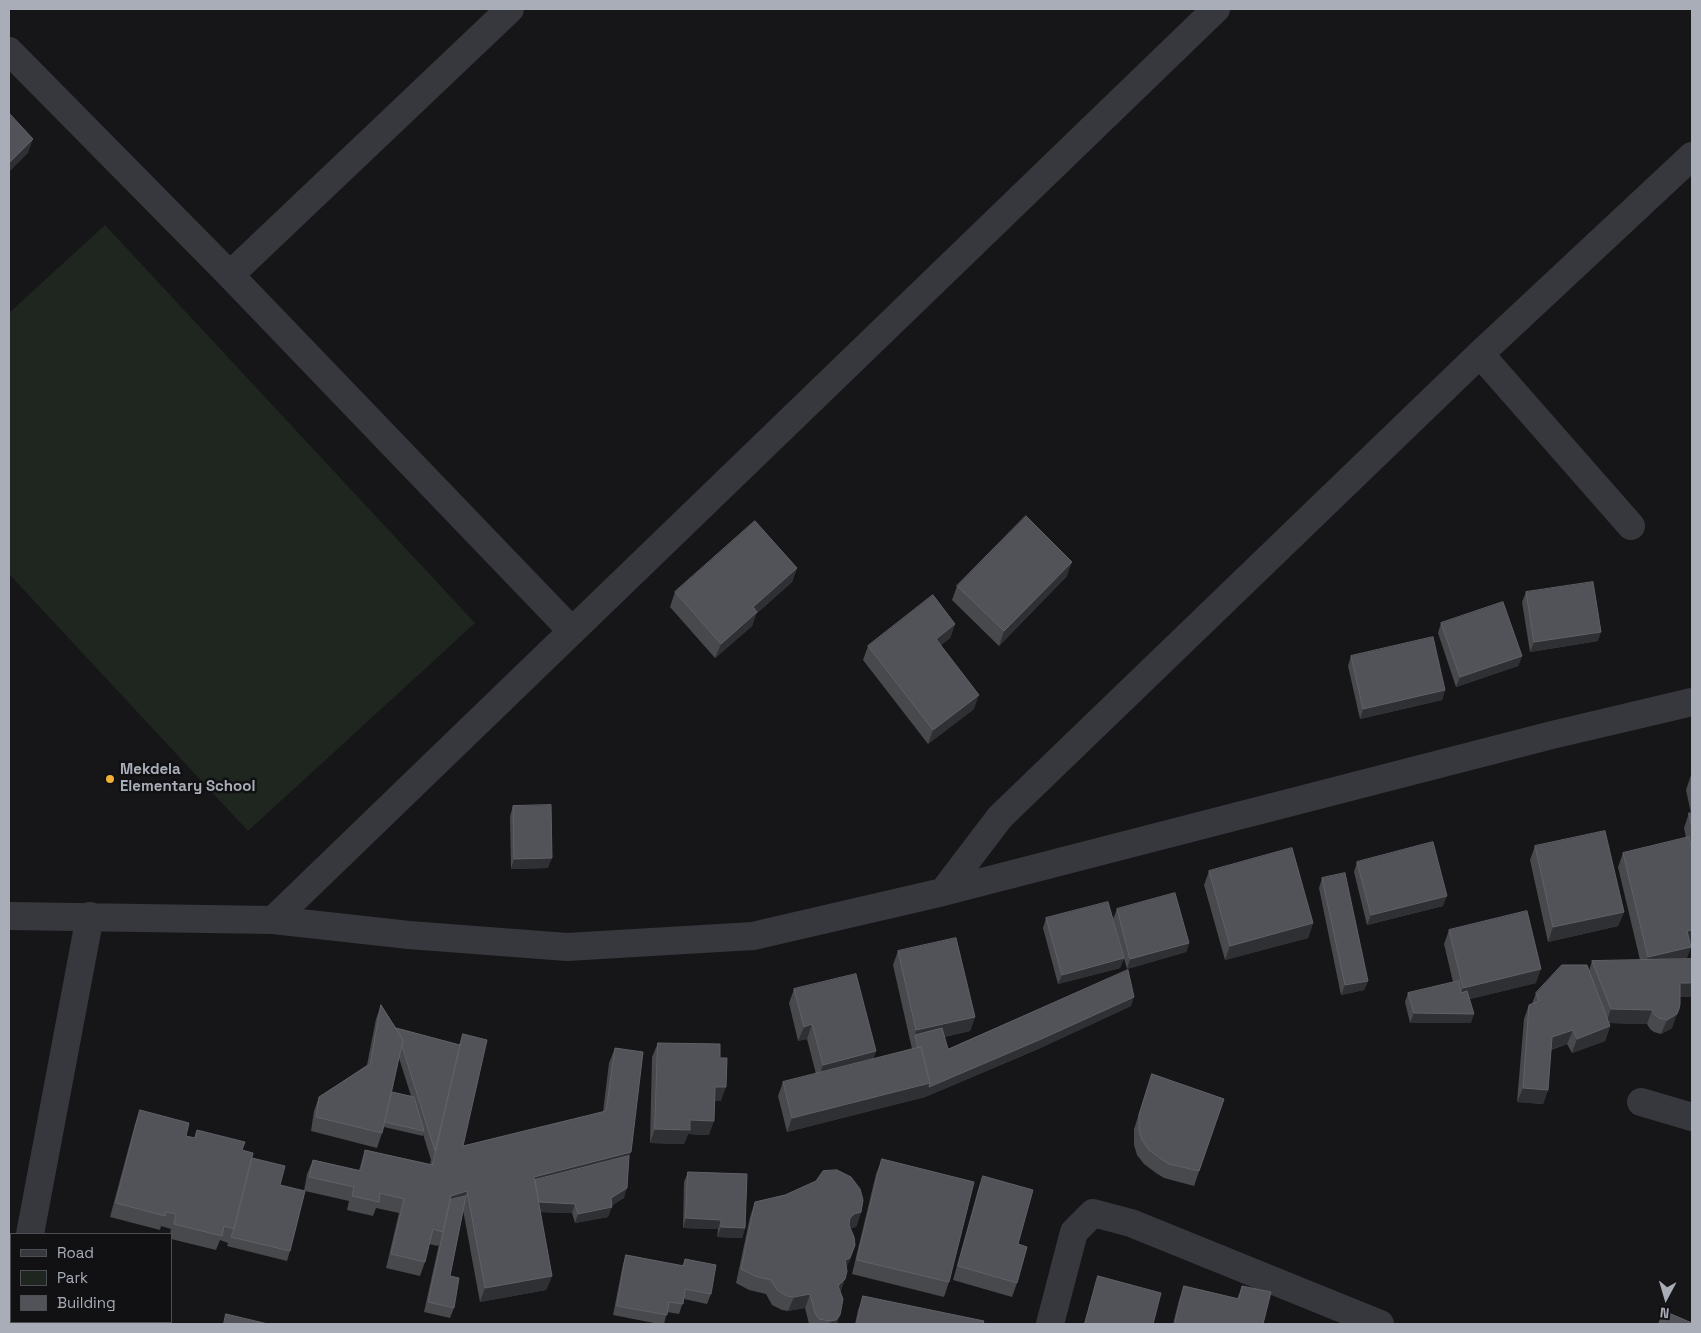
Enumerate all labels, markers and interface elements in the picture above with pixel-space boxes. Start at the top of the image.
place label: Mekdela Elementary School [120,761,255,796]
marker: Mekdela Elementary School [104,773,116,785]
legend [10,1233,172,1323]
text: Road [57,1243,94,1262]
text: Park [57,1268,88,1287]
north arrow [1641,1273,1691,1323]
text: Building [57,1293,116,1312]
text: N [1659,1303,1670,1322]

